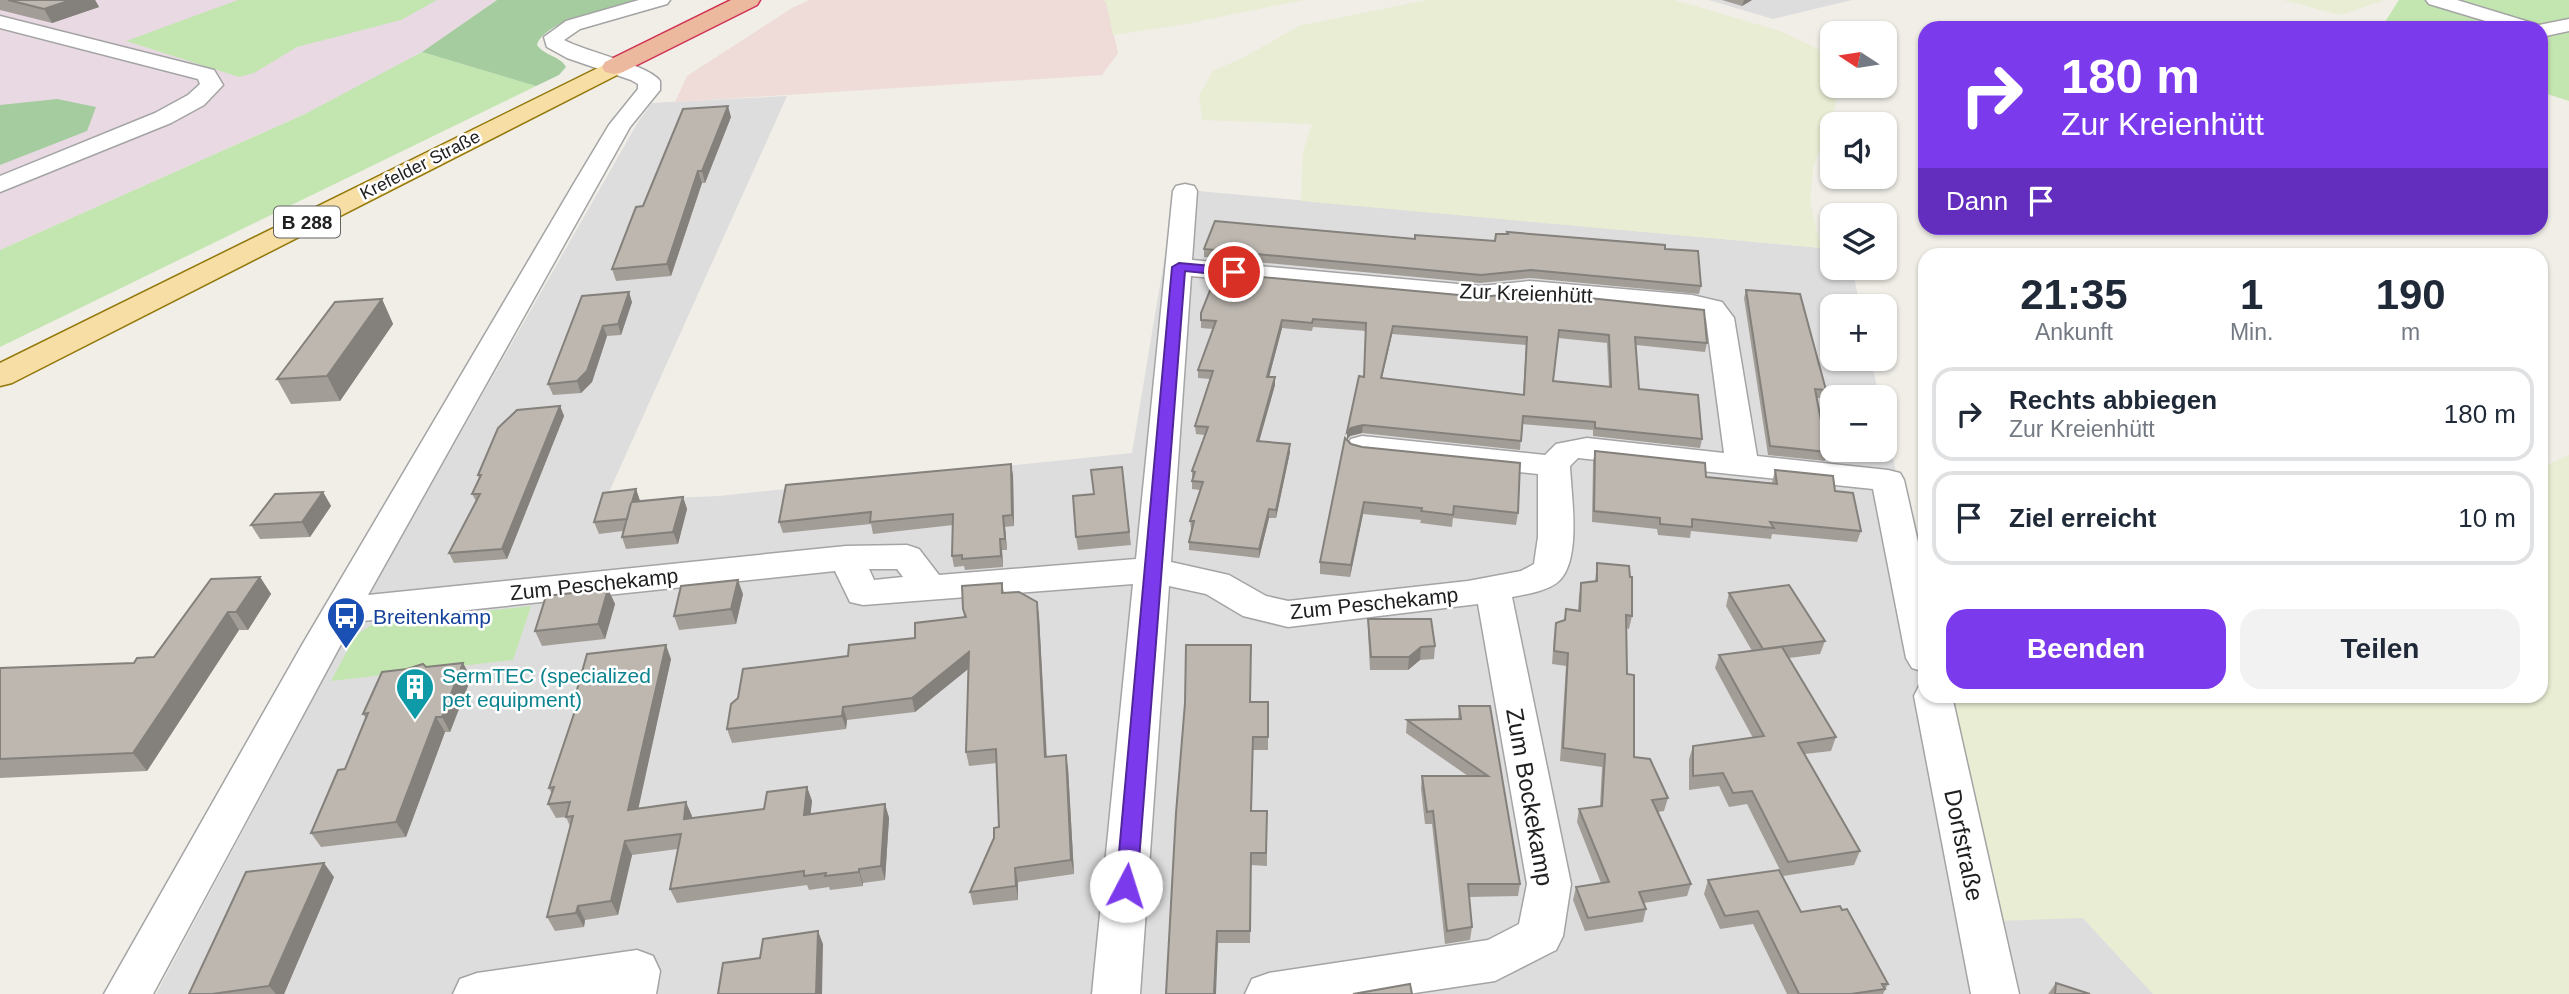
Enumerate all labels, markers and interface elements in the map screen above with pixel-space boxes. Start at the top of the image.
north arrow [1820,21,1897,98]
map controls [1820,21,1897,462]
icon: right [1946,49,2037,140]
text: 180 m [2061,49,2200,103]
text: Zur Kreienhütt [2061,106,2264,142]
button: sound [1820,112,1897,189]
street label: Krefelder Straße [357,126,483,204]
icon: arrive [2022,182,2060,220]
text: Dann [1946,186,2008,216]
button: layers [1820,203,1897,280]
road number: B 288 [274,206,340,238]
pin [1204,242,1264,302]
icon: arrive [1215,253,1253,291]
text: 21:35 [2020,271,2128,318]
text: 1 [2240,271,2263,318]
text: 190 [2376,271,2446,318]
street label: Zur Kreienhütt [1459,279,1593,307]
button: + [1820,294,1897,371]
text: Ankunft [2035,319,2113,345]
text: Min. [2230,319,2273,345]
text: m [2401,319,2420,345]
button: − [1820,385,1897,462]
text: Rechts abbiegen [2009,385,2217,415]
icon: right [1950,395,1988,433]
text: 180 m [2444,399,2516,429]
text: Zur Kreienhütt [2009,416,2155,442]
icon: arrive [1950,499,1988,537]
text: Ziel erreicht [2009,503,2156,533]
text: 10 m [2458,503,2516,533]
street label: Zum Peschekamp [509,564,679,604]
street label: Zum Peschekamp [1289,583,1459,623]
bus stop icon: Breitenkamp [325,595,367,650]
place label: Breitenkamp [373,605,491,628]
button: Beenden [1946,609,2226,689]
button: Teilen [2240,609,2520,689]
place label: SermTEC (specialized pet equipment) [442,664,651,711]
building icon: SermTEC (specialized pet equipment) [394,666,436,721]
street label: Zum Bockekamp [1501,706,1559,888]
street label: Dorfstraße [1939,787,1989,903]
position arrow [1089,849,1163,923]

